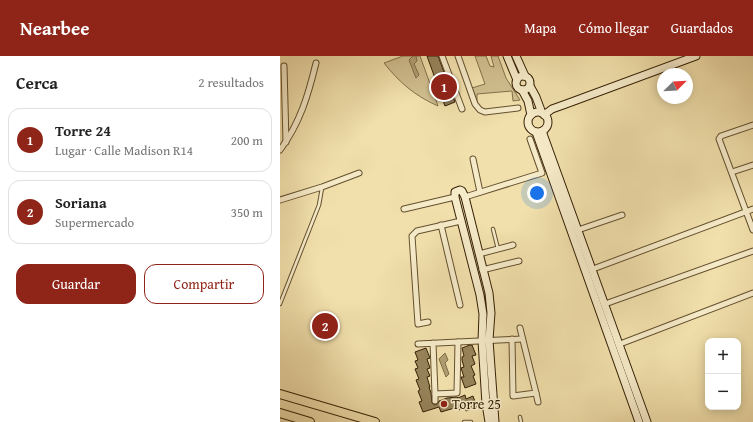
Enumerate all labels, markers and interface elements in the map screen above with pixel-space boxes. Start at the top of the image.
text: Nearbee [20,14,90,42]
text: Mapa [524,18,556,38]
text: Cómo llegar [578,18,649,38]
text: Guardados [671,18,733,38]
north arrow [657,68,693,104]
text: Cerca [16,70,58,95]
pin: 1 [431,72,457,102]
text: 2 resultados [198,73,264,92]
text: Torre 24 [55,120,111,141]
text: 1 [27,131,33,150]
text: 200 m [231,131,263,150]
text: Lugar · Calle Madison R14 [55,141,193,160]
your location [527,183,547,203]
text: Soriana [55,192,107,213]
text: 2 [27,203,33,222]
text: 350 m [231,203,263,222]
text: Supermercado [55,213,134,232]
button: Guardar [16,264,136,304]
button: Compartir [144,264,264,304]
pin: 2 [312,311,338,341]
map controls [705,338,741,410]
button: + [705,338,741,374]
button: − [705,374,741,410]
place label: Torre 25 [452,394,501,414]
marker: Torre 25 [439,399,449,409]

